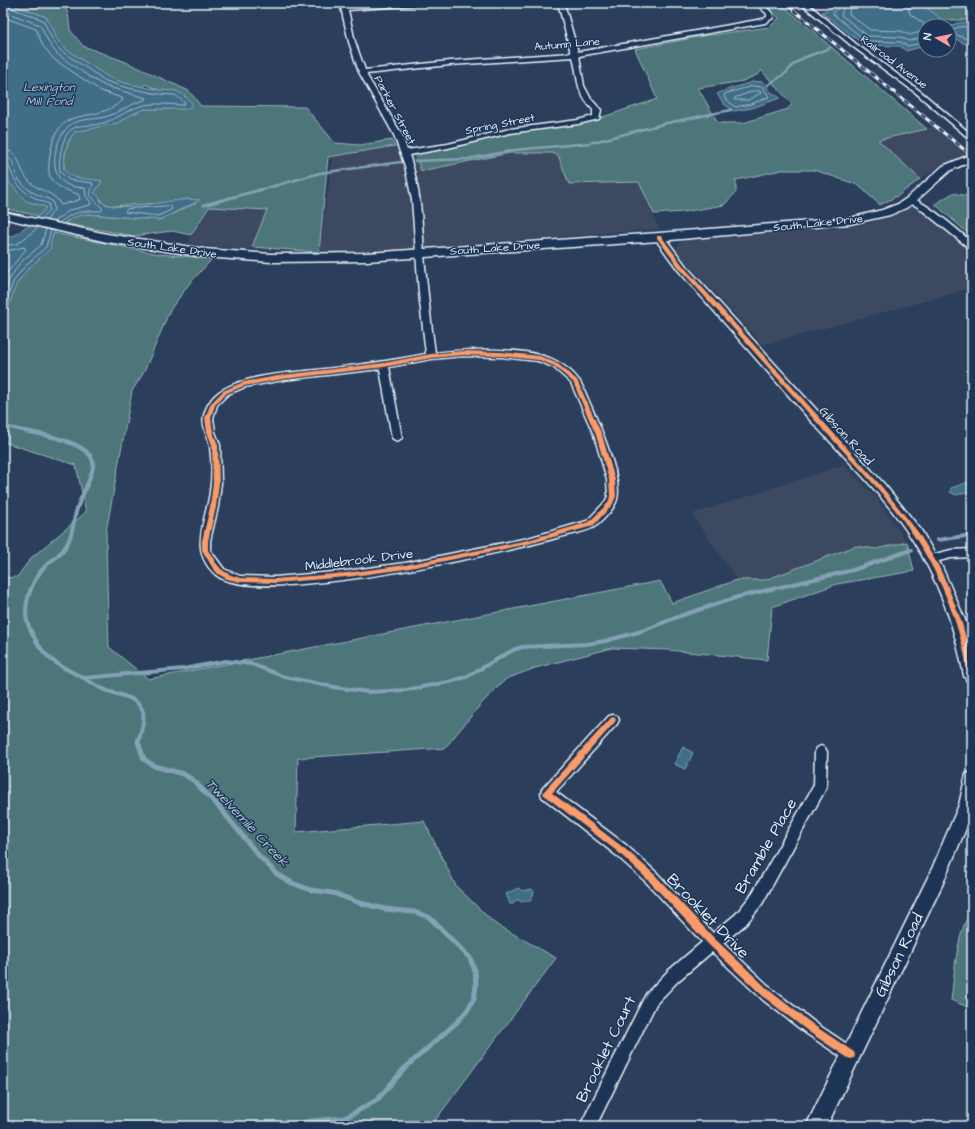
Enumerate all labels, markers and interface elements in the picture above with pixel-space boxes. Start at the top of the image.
north arrow [917,18,957,58]
street label: Railroad Avenue [857,32,931,92]
text: N [920,32,936,41]
street label: Autumn Lane [534,34,600,54]
street label: Parker Street [371,73,420,147]
water label: Lexington Mill Pond [23,79,76,110]
street label: Spring Street [464,110,537,139]
street label: South Lake Drive [772,211,864,235]
street label: South Lake Drive [126,234,218,262]
street label: South Lake Drive [450,237,540,259]
street label: Gibson Road [815,403,878,470]
street label: Middlebrook Drive [304,544,414,576]
water label: Twelvemile Creek [201,774,294,872]
street label: Bramble Place [730,794,802,898]
street label: Brooklet Drive [662,869,755,964]
street label: Gibson Road [869,909,929,1001]
street label: Brooklet Court [571,992,642,1106]

